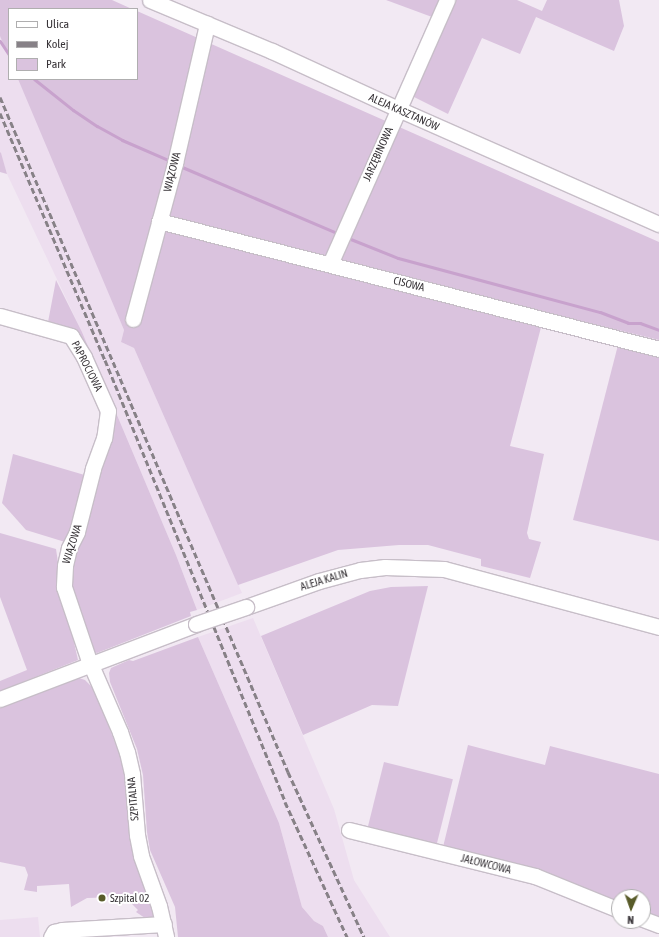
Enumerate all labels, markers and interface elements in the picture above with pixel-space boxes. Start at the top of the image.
legend [8,8,138,80]
text: Ulica [46,17,69,31]
text: Kolej [46,37,69,51]
text: Park [46,57,66,71]
street label: ALEJA KASZTANÓW [367,91,441,133]
street label: JARZĘBINOWA [360,125,396,183]
street label: WIĄZOWA [161,151,183,193]
street label: CISOWA [392,274,426,294]
street label: PAPROCIOWA [69,339,105,393]
street label: WIĄZOWA [59,523,85,565]
street label: ALEJA KALIN [299,567,349,593]
street label: SZPITALNA [125,777,141,821]
street label: JAŁOWCOWA [460,851,512,877]
north arrow [611,889,651,929]
place label: Szpital 02 [110,891,149,905]
marker: Szpital 02 [97,893,107,903]
text: N [627,914,634,926]

